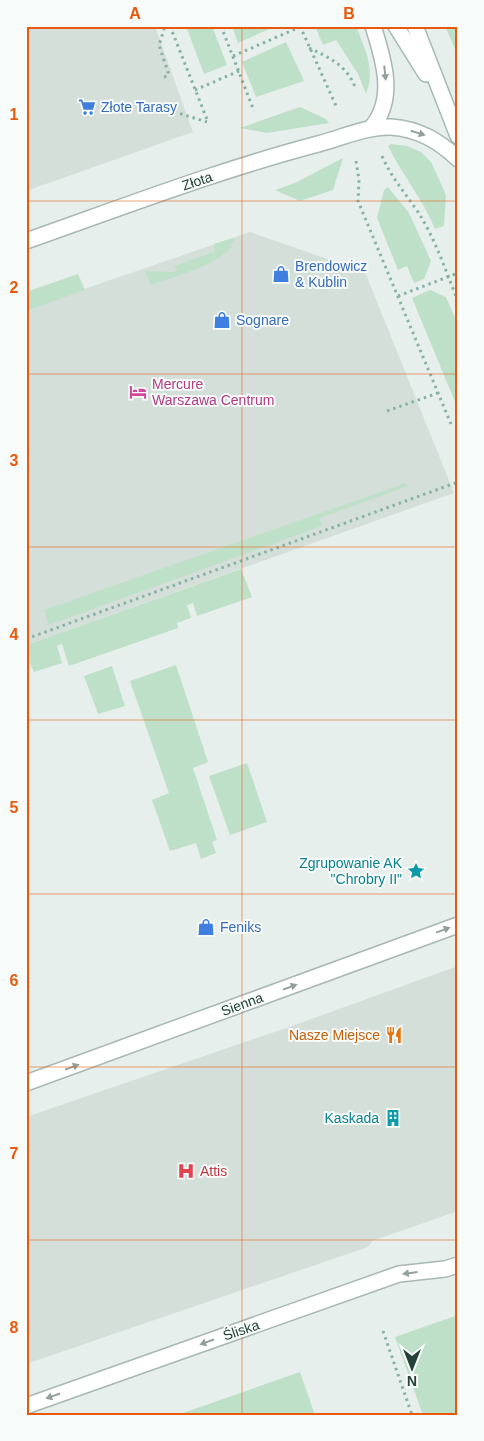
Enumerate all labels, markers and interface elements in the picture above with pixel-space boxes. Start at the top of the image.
text: A [129,5,141,22]
text: B [343,5,355,22]
one-way arrow [382,65,390,81]
supermarket icon: Złote Tarasy [77,97,97,117]
place label: Złote Tarasy [101,99,177,115]
text: 1 [10,106,19,123]
one-way arrow [411,129,426,137]
street label: Złota [180,168,215,194]
place label: Brendowicz & Kublin [295,258,367,290]
shop icon: Brendowicz & Kublin [271,264,291,284]
text: 2 [10,279,19,296]
shop icon: Sognare [212,310,232,330]
place label: Sognare [236,312,289,328]
place label: Mercure Warszawa Centrum [152,376,274,408]
hotel icon: Mercure Warszawa Centrum [128,382,148,402]
text: 3 [10,452,19,469]
text: 4 [10,626,19,643]
text: 5 [10,799,19,816]
place label: Zgrupowanie AK "Chrobry II" [299,855,403,887]
place icon: Zgrupowanie AK "Chrobry II" [406,861,426,881]
shop icon: Feniks [196,917,216,937]
place label: Feniks [220,919,261,935]
one-way arrow [436,926,451,934]
text: 6 [10,972,19,989]
one-way arrow [283,983,298,990]
street label: Sienna [219,989,265,1019]
restaurant icon: Nasze Miejsce [384,1025,404,1045]
place label: Nasze Miejsce [289,1027,380,1043]
one-way arrow [65,1063,80,1071]
building icon: Kaskada [383,1108,403,1128]
place label: Kaskada [325,1110,379,1126]
text: 7 [10,1145,19,1162]
hospital icon: Attis [176,1161,196,1181]
place label: Attis [200,1163,227,1179]
one-way arrow [402,1269,418,1277]
street label: Śliska [220,1315,261,1344]
text: 8 [10,1319,19,1336]
one-way arrow [199,1339,214,1346]
north arrow [386,1344,436,1394]
text: N [407,1373,417,1389]
one-way arrow [46,1393,61,1400]

